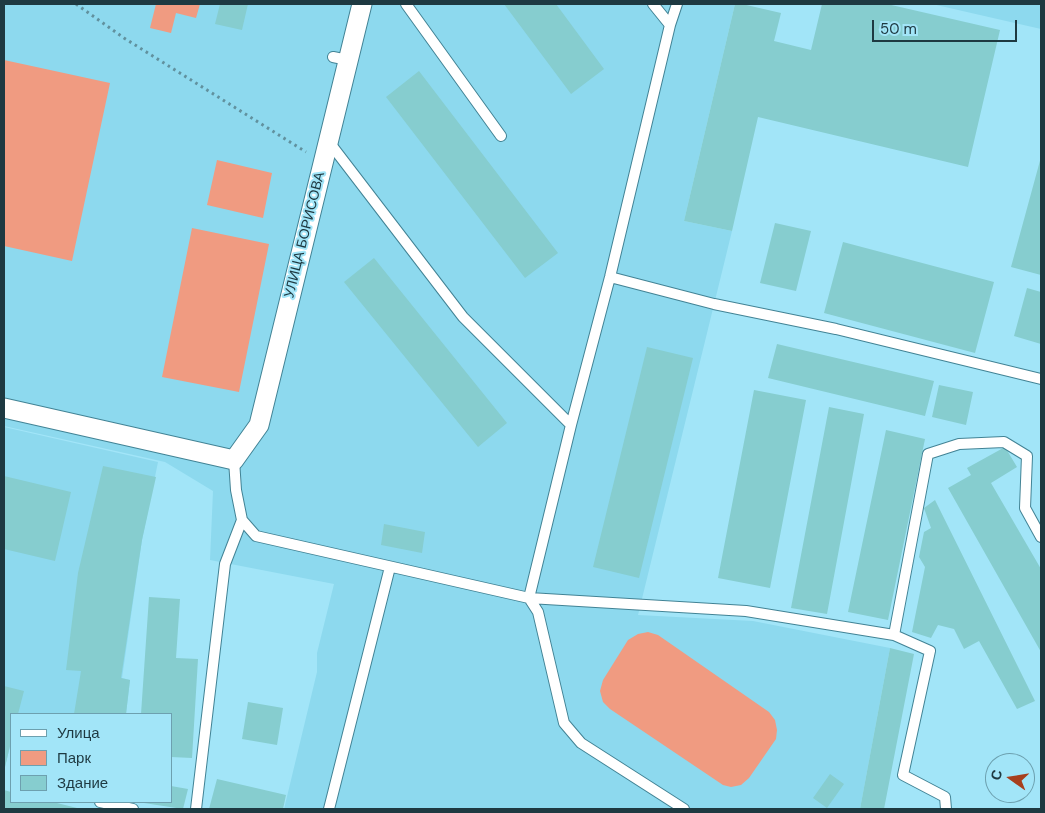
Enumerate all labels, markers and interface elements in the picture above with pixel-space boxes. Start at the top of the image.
scale bar [875,10,1020,42]
text: 50 m [880,19,917,39]
street label: УЛИЦА БОРИСОВА [281,170,329,300]
legend [10,713,172,803]
text: Улица [57,723,100,743]
text: Парк [57,748,91,768]
north arrow [985,753,1035,803]
text: С [986,768,1006,782]
text: Здание [57,773,108,793]

